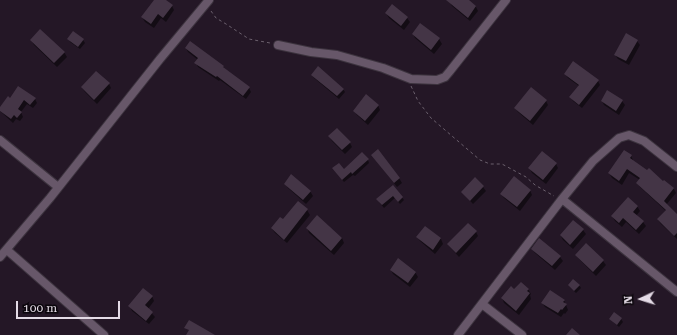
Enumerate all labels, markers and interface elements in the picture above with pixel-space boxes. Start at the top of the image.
north arrow [621,279,661,319]
scale bar [18,293,122,319]
text: N [622,295,635,305]
text: 100 m [23,301,57,315]

